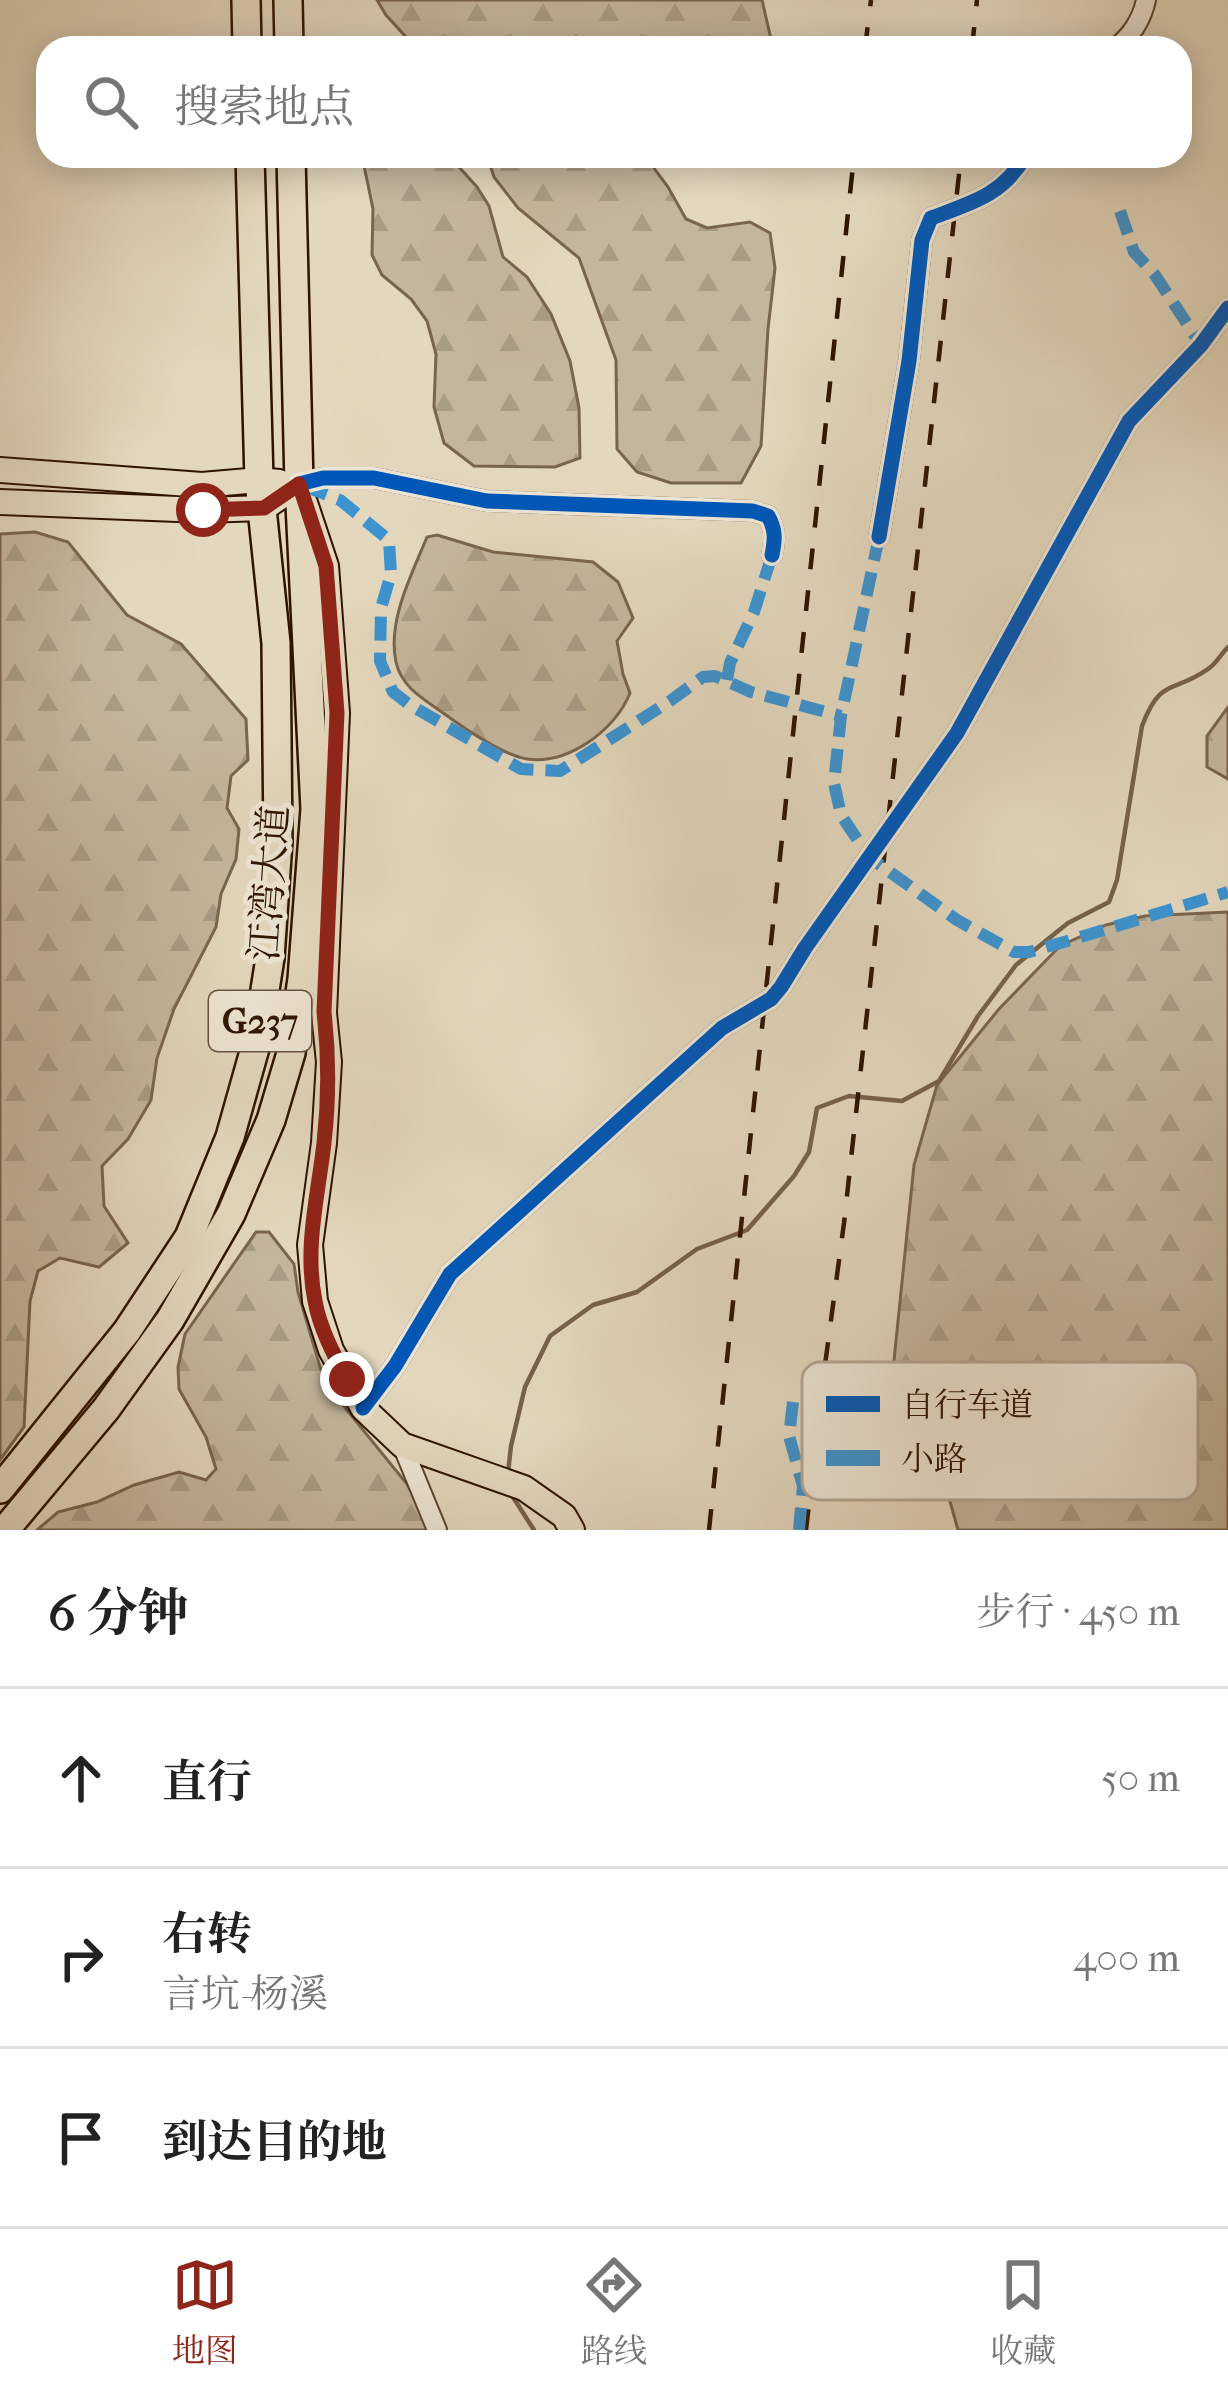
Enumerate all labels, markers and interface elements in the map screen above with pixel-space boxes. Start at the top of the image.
search box [36,36,1192,168]
icon: search [78,69,144,135]
text: 搜索地点 [174,81,354,134]
route start [176,483,230,537]
street label: 江湾大道 [241,804,297,962]
road number: G237 [209,991,311,1051]
route end [320,1352,374,1406]
legend [802,1362,1198,1500]
text: 自行车道 [901,1386,1033,1425]
text: 小路 [901,1440,967,1479]
text: 6 分钟 [48,1583,189,1643]
text: 步行 · 450 m [976,1589,1180,1635]
icon: ahead [48,1745,114,1811]
text: 50 m [1101,1755,1180,1801]
text: 直行 [162,1756,252,1809]
text: 右转 [162,1908,252,1961]
icon: right [48,1925,114,1991]
text: 400 m [1073,1935,1180,1981]
text: 言坑-杨溪 [162,1971,328,2017]
icon: arrive [48,2105,114,2171]
text: 到达目的地 [162,2116,387,2169]
tab: 地图 [172,2252,238,2371]
tab: 路线 [581,2252,647,2371]
tab: 收藏 [990,2252,1056,2371]

